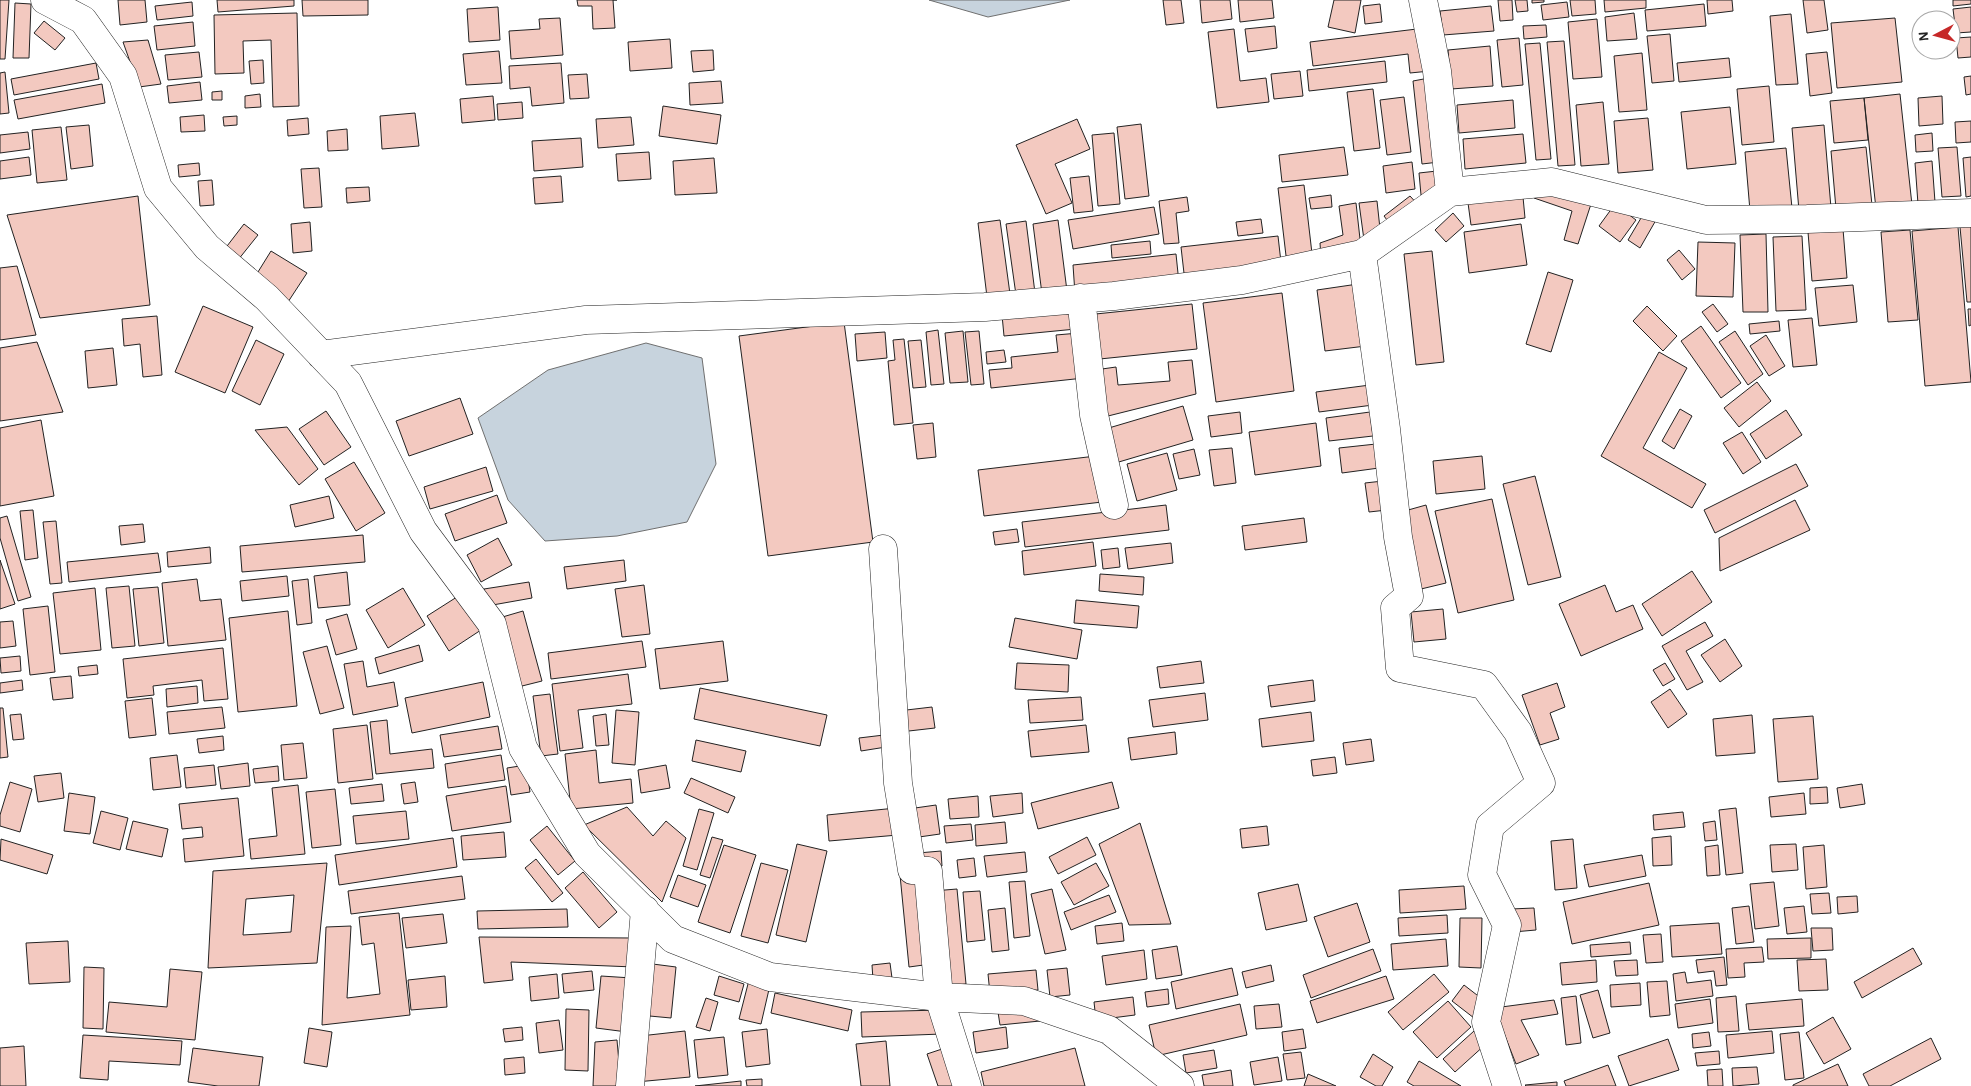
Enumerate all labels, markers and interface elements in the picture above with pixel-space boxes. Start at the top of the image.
north arrow [1911,10,1961,60]
text: N [1917,31,1932,42]

